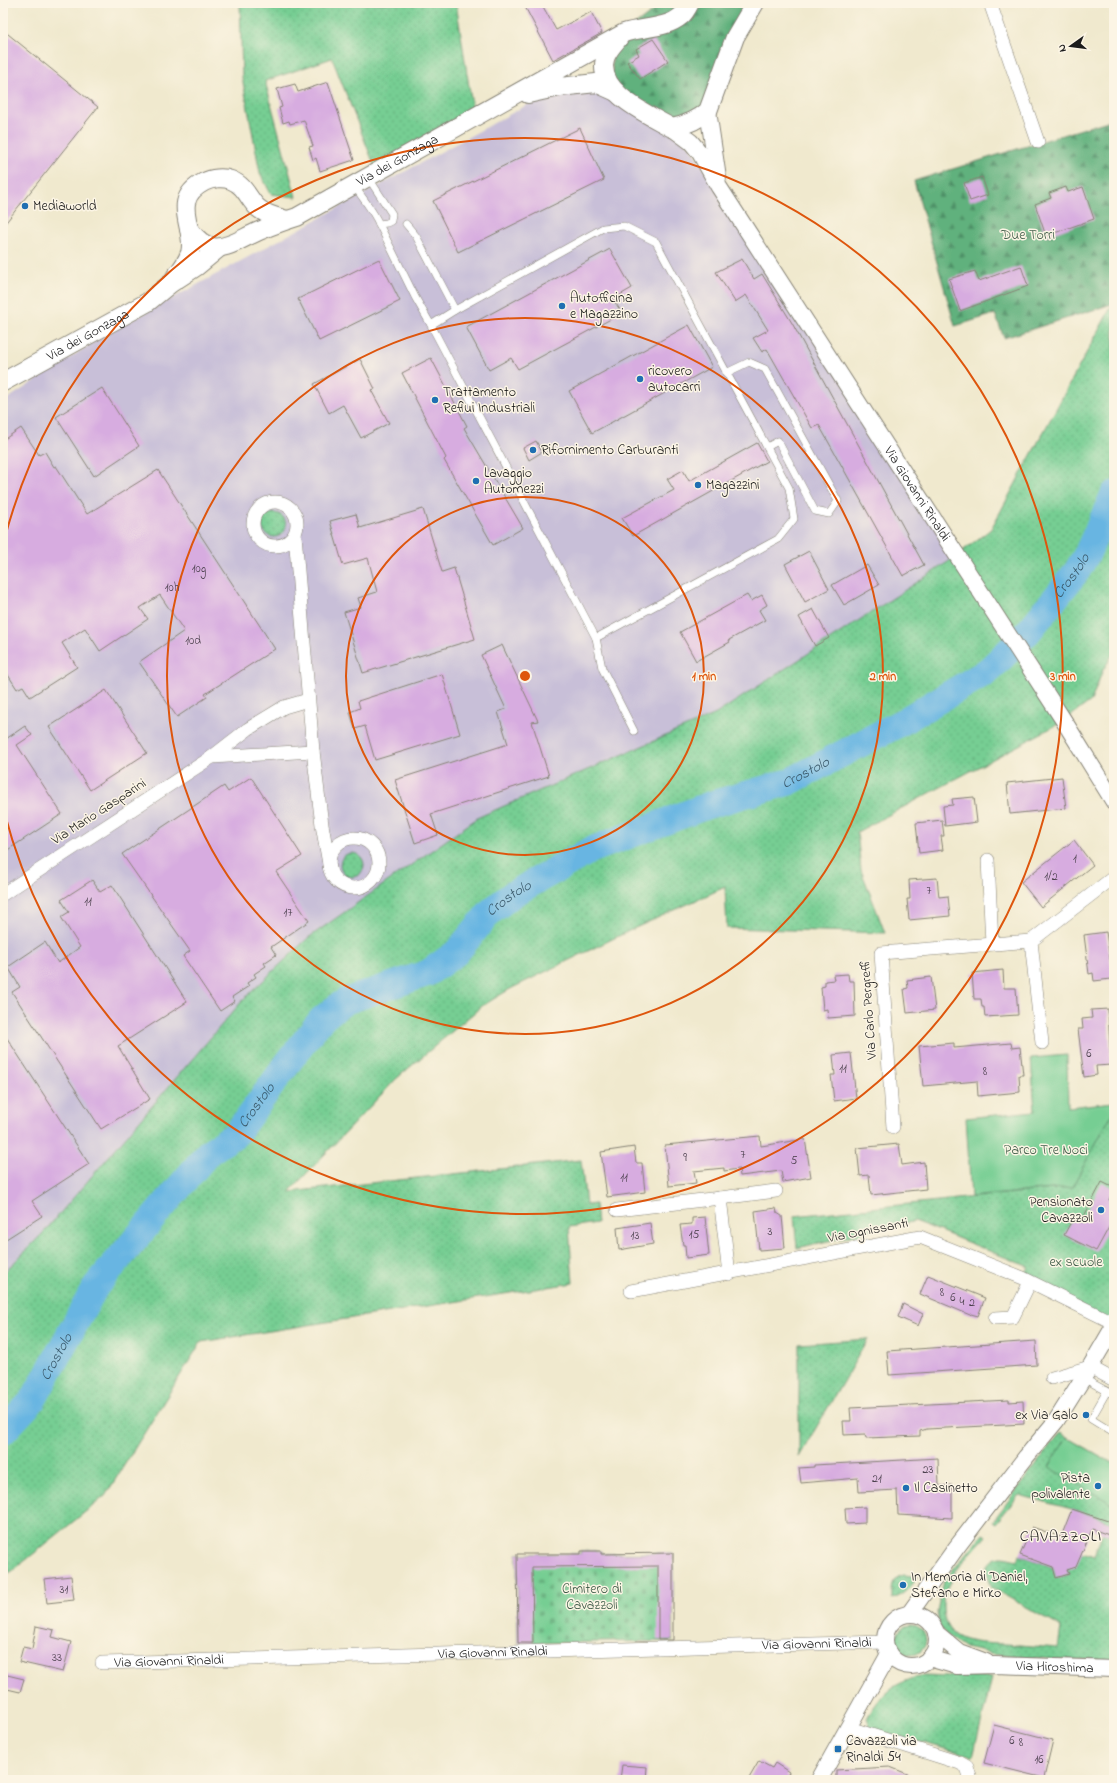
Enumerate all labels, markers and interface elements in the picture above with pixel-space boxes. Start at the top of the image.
north arrow [1051,26,1091,66]
text: N [1054,43,1071,54]
street label: Via dei Gonzaga [352,129,442,193]
place label: Mediaworld [33,196,97,217]
marker: Mediaworld [20,201,30,211]
park label: Due Torri [1000,225,1055,246]
place label: Autofficina e Magazzino [570,288,638,326]
marker: Autofficina e Magazzino [557,301,567,311]
street label: Via dei Gonzaga [42,304,133,367]
place label: ricovero autocarri [648,361,701,398]
marker: ricovero autocarri [635,374,645,384]
place label: Trattamento Reflui Industriali [443,382,535,419]
marker: Trattamento Reflui Industriali [430,395,440,405]
place label: Rifornimento Carburanti [541,440,678,461]
street label: Via Giovanni Rinaldi [878,441,956,546]
marker: Rifornimento Carburanti [528,445,538,455]
place label: Lavaggio Automezzi [484,463,544,500]
place label: Magazzini [706,475,760,497]
marker: Lavaggio Automezzi [471,476,481,486]
marker: Magazzini [693,480,703,490]
water label: Crostolo [1048,548,1096,603]
house number: 10g [192,560,206,579]
house number: 10h [165,579,180,597]
house number: 10d [185,632,201,650]
text: 1 min [692,668,716,686]
text: 2 min [869,668,896,686]
text: 3 min [1049,668,1076,686]
centre of rings [518,669,532,683]
water label: Crostolo [780,751,834,794]
street label: Via Mario Gasparini [47,773,151,851]
house number: 1 [1073,850,1077,868]
house number: 1/2 [1044,868,1058,886]
water label: Crostolo [481,874,536,922]
house number: 7 [927,882,932,900]
house number: 11 [84,893,92,911]
house number: 17 [284,904,292,922]
street label: Via Carlo Pergreffi [855,960,884,1061]
house number: 6 [1086,1045,1092,1063]
house number: 11 [839,1060,847,1078]
house number: 8 [983,1063,988,1081]
water label: Crostolo [233,1078,281,1133]
park label: Parco Tre Noci [1004,1140,1088,1161]
house number: 7 [741,1146,746,1164]
house number: 9 [683,1149,687,1167]
house number: 5 [791,1152,798,1170]
house number: 11 [620,1169,628,1187]
place label: Pensionato Cavazzoli [1029,1192,1093,1229]
marker: Pensionato Cavazzoli [1096,1205,1106,1215]
street label: Via Ognissanti [825,1213,910,1250]
house number: 3 [768,1223,773,1241]
house number: 15 [689,1226,699,1244]
house number: 13 [631,1227,639,1245]
park label: ex scuole [1050,1252,1103,1273]
house number: 8 [940,1284,945,1302]
house number: 6 [950,1289,956,1307]
house number: 4 [960,1293,965,1311]
house number: 2 [969,1294,975,1312]
water label: Crostolo [35,1328,79,1385]
place label: ex Via Galo [1015,1405,1078,1426]
marker: ex Via Galo [1081,1410,1091,1420]
house number: 23 [923,1461,934,1479]
place label: Pista polivalente [1031,1468,1091,1505]
house number: 21 [872,1470,882,1488]
place label: Il Casinetto [914,1478,978,1499]
marker: Pista polivalente [1093,1481,1103,1491]
marker: Il Casinetto [901,1483,911,1493]
district label: CAVAZZOLI [1020,1525,1102,1549]
place label: In Memoria di Daniel, Stefano e Mirko [911,1567,1028,1604]
park label: Cimitero di Cavazzoli [562,1579,622,1616]
marker: In Memoria di Daniel, Stefano e Mirko [898,1580,908,1590]
house number: 31 [60,1581,69,1599]
street label: Via Giovanni Rinaldi [761,1632,872,1656]
street label: Via Giovanni Rinaldi [437,1641,548,1665]
house number: 33 [52,1649,62,1667]
street label: Via Giovanni Rinaldi [113,1649,224,1673]
street label: Via Hiroshima [1015,1655,1094,1679]
place label: Cavazzoli via Rinaldi 54 [846,1731,917,1768]
house number: 6 [1009,1732,1015,1750]
house number: 8 [1019,1734,1024,1752]
marker: Cavazzoli via Rinaldi 54 [833,1744,843,1754]
house number: 16 [1034,1751,1044,1769]

